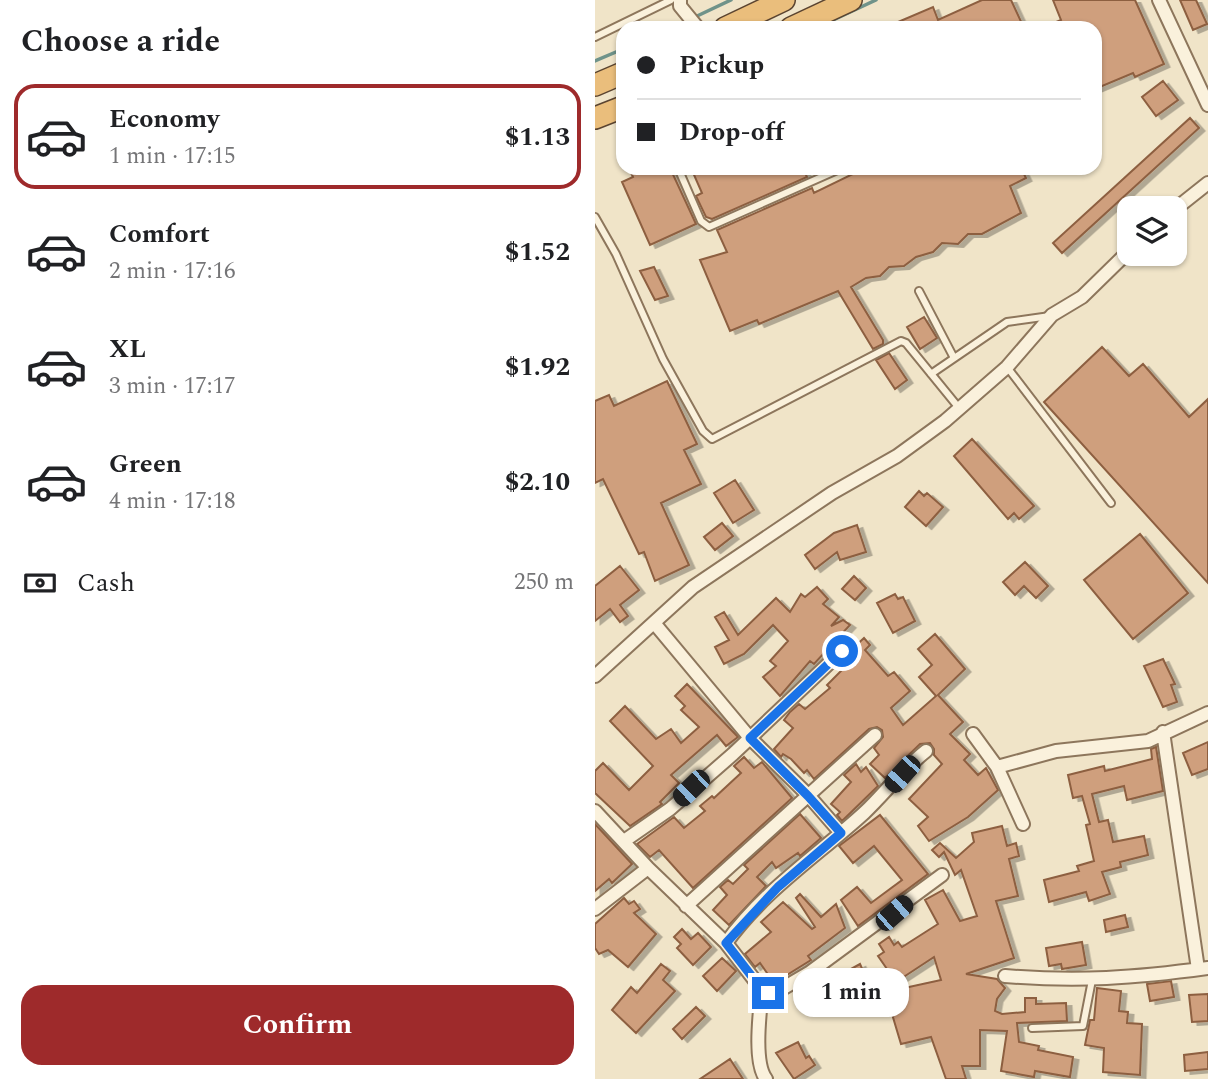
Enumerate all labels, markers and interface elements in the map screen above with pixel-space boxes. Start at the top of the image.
text: Choose a ride [21,17,220,66]
text: Pickup [679,45,764,85]
text: Economy [109,99,219,139]
icon: car [25,105,88,168]
text: Drop-off [679,112,784,152]
text: $1.13 [505,117,570,157]
text: 1 min · 17:15 [109,139,236,174]
map controls [1117,196,1187,266]
button: layers [1117,196,1187,266]
text: Comfort [109,214,210,254]
icon: car [25,220,88,283]
text: $1.52 [505,232,570,272]
text: 2 min · 17:16 [109,254,236,289]
text: XL [109,329,146,369]
icon: car [25,335,88,398]
text: $1.92 [505,347,570,387]
text: 3 min · 17:17 [109,369,236,404]
text: Green [109,444,182,484]
icon: car [25,450,88,513]
text: $2.10 [505,462,570,502]
text: 4 min · 17:18 [109,484,236,519]
text: Cash [77,563,135,603]
icon: cash [21,564,59,602]
text: 250 m [514,565,574,600]
route start [826,635,858,667]
car [881,751,924,797]
car [669,766,714,810]
car [872,891,917,935]
callout: 1 min [793,968,908,1018]
text: 1 min [820,975,882,1010]
route end [752,977,784,1009]
button: Confirm [21,985,574,1065]

